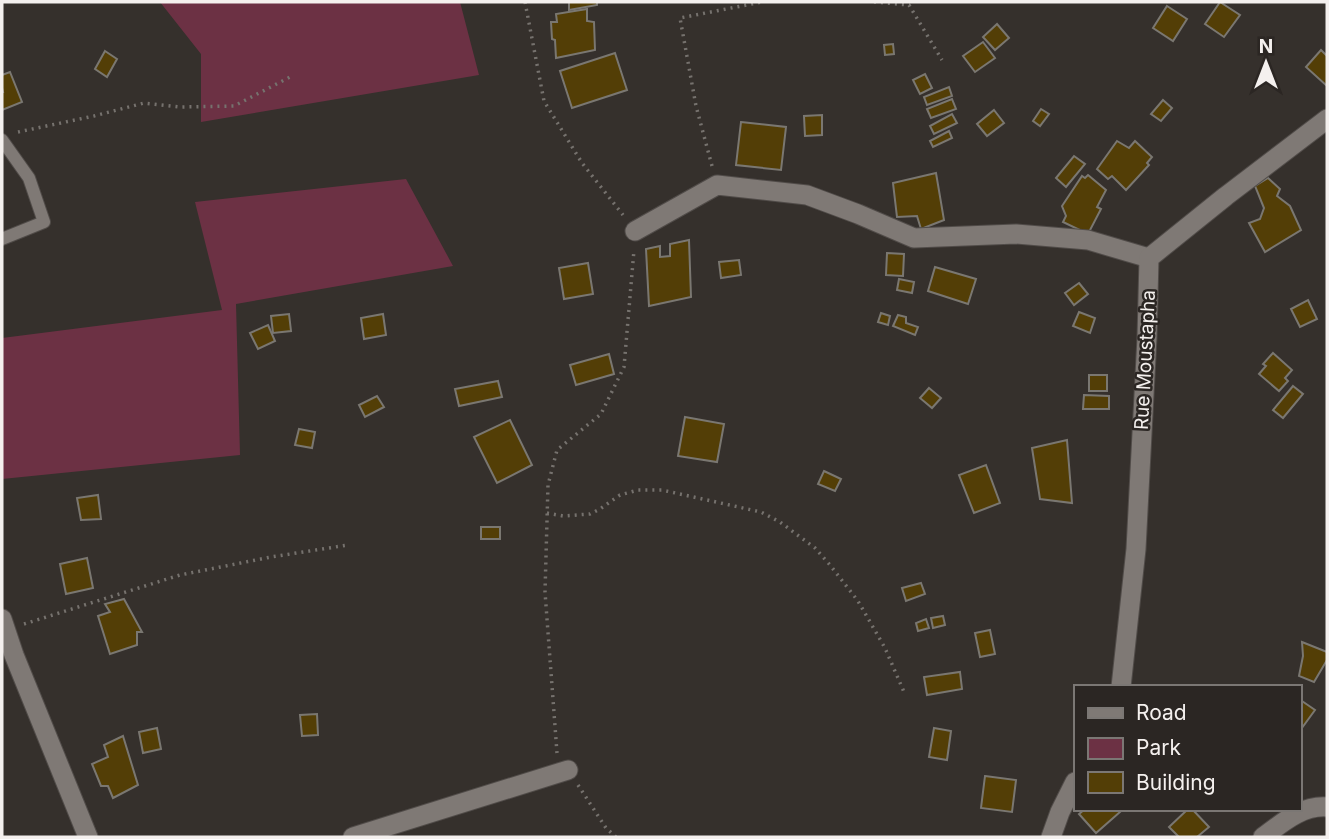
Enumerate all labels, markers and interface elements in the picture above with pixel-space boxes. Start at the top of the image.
north arrow [1231,28,1301,98]
text: N [1259,35,1273,58]
street label: Rue Moustapha [1130,289,1160,431]
legend [1074,685,1301,811]
text: Road [1136,700,1187,725]
text: Park [1136,735,1181,760]
text: Building [1136,770,1216,795]

